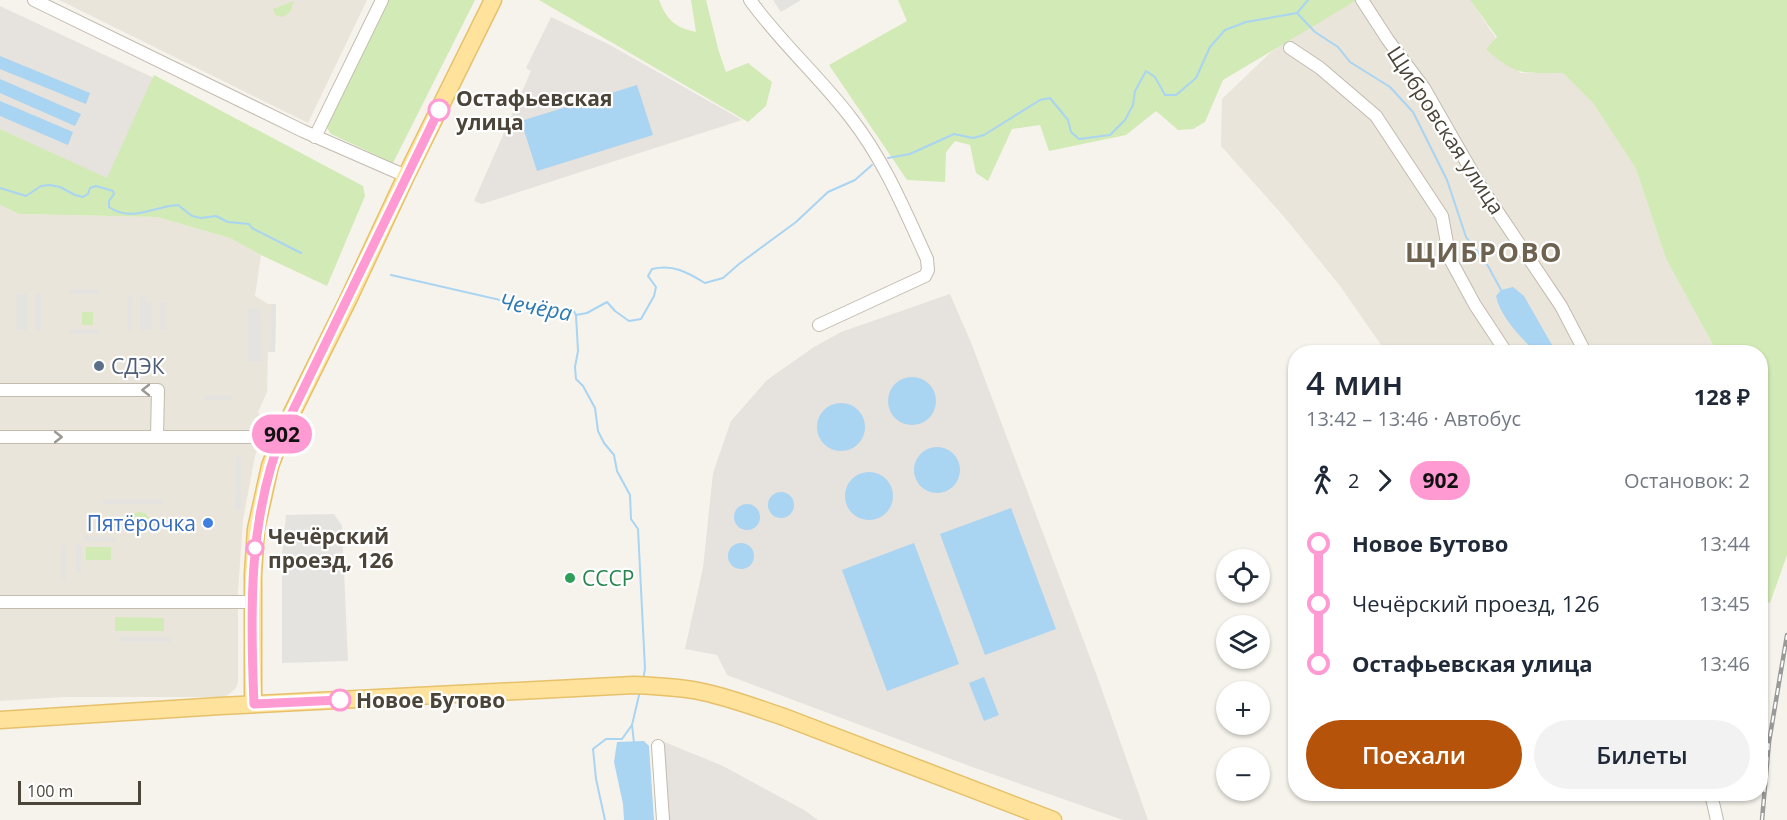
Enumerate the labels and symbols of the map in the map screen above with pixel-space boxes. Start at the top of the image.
street label: Щибровская улица [1381,40,1511,220]
place label: Остафьевская улица [456,84,612,136]
marker: Остафьевская улица [428,99,450,121]
district label: ЩИБРОВО [1405,233,1563,270]
water label: Чечёра [497,285,575,327]
place label: СДЭК [111,352,165,380]
marker: СДЭК [92,359,106,373]
one-way arrow [142,384,151,396]
line badge: 902 [248,414,316,454]
one-way arrow [54,431,63,443]
place label: Пятёрочка [87,509,196,537]
marker: Пятёрочка [201,516,215,530]
place label: Чечёрский проезд, 126 [268,522,393,574]
marker: Чечёрский проезд, 126 [246,539,264,557]
place label: СССР [582,564,634,592]
marker: СССР [563,571,577,585]
place label: Новое Бутово [356,686,505,714]
marker: Новое Бутово [329,689,351,711]
scale bar [18,778,141,806]

